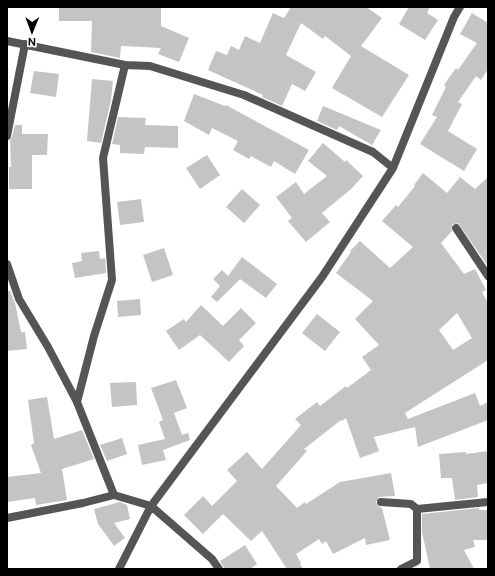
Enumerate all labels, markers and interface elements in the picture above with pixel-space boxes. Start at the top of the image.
north arrow [12,12,52,52]
text: N [28,35,36,49]

